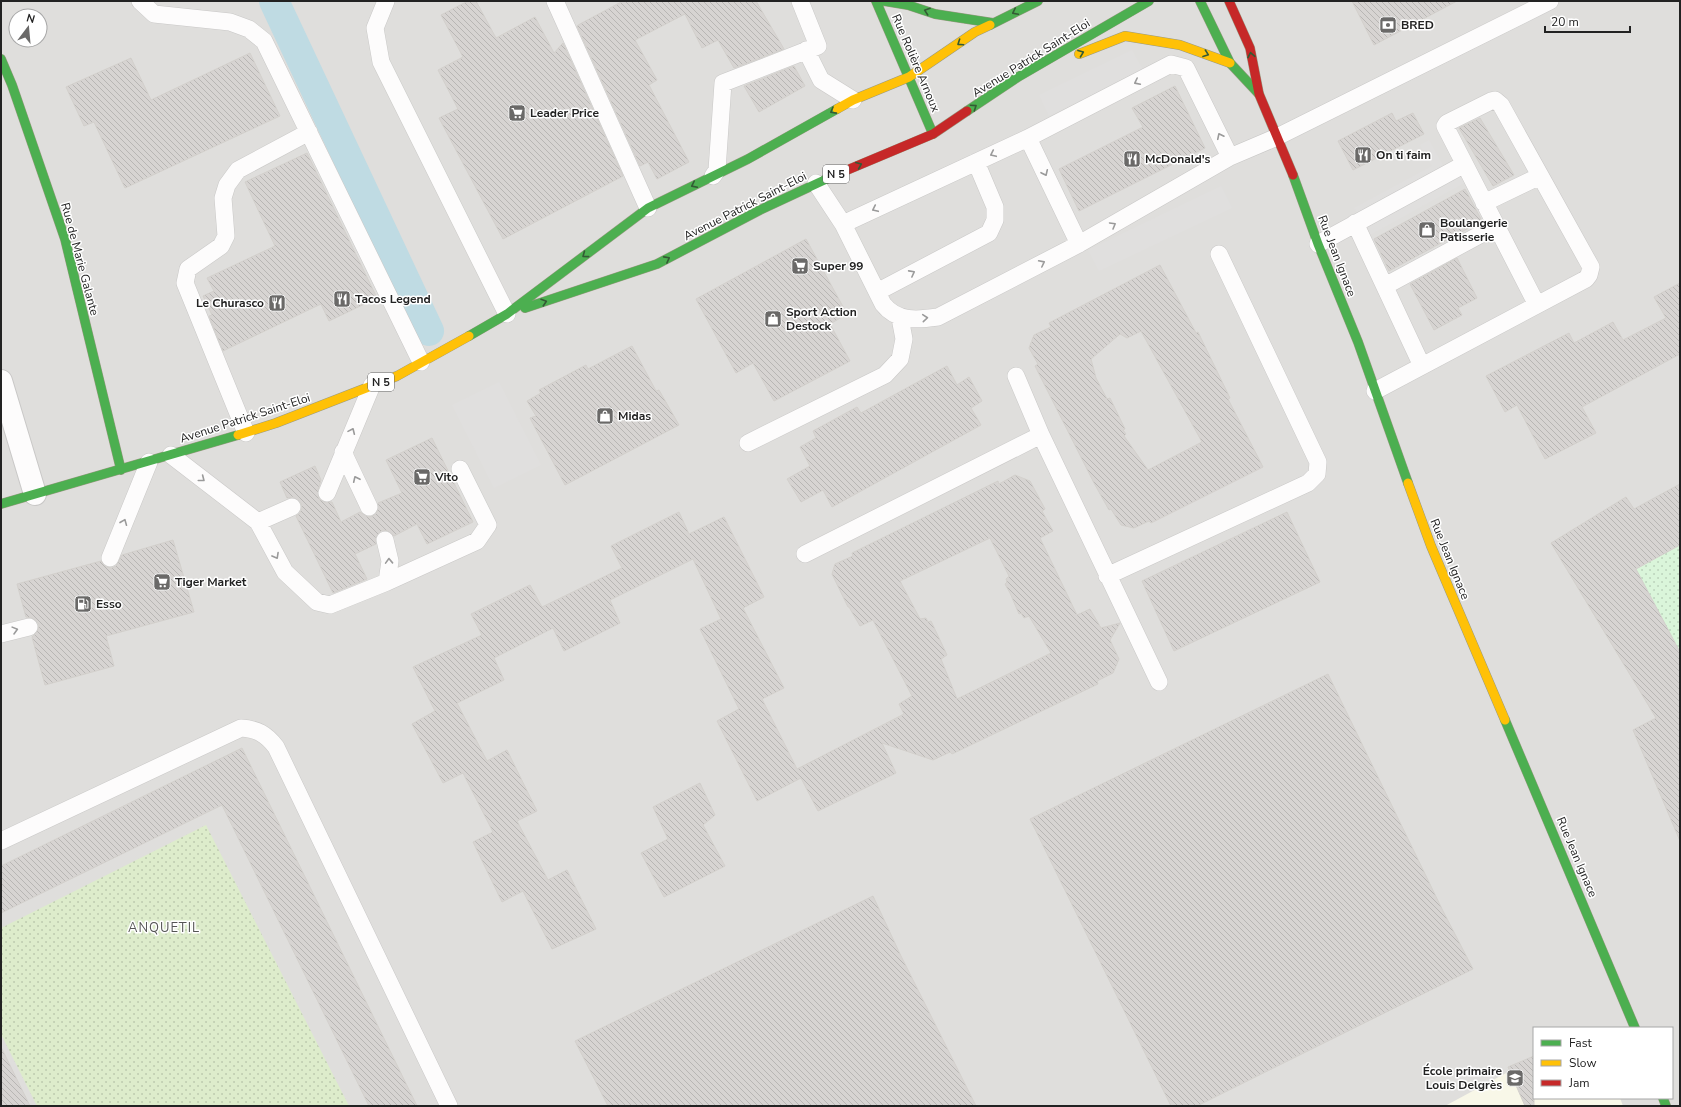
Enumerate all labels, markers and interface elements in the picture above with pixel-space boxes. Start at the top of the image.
one-way arrow [1012,7,1020,15]
north arrow [8,8,48,48]
one-way arrow [924,8,931,16]
scale bar [1545,8,1630,34]
text: N [25,11,37,27]
street label: Rue Rolière Arnoux [888,12,944,115]
text: 20 m [1551,14,1579,30]
street label: Avenue Patrick Saint-Eloi [969,15,1093,101]
bank icon: BRED [1378,15,1398,35]
place label: BRED [1401,17,1434,33]
one-way arrow [957,38,964,45]
one-way arrow [1077,50,1084,58]
one-way arrow [1202,50,1209,58]
one-way arrow [1248,52,1256,58]
one-way arrow [1133,77,1141,85]
supermarket icon: Leader Price [507,103,527,123]
one-way arrow [970,104,977,111]
place label: Leader Price [530,105,599,121]
one-way arrow [830,106,837,113]
one-way arrow [1217,133,1224,140]
restaurant icon: On ti faim [1353,145,1373,165]
place label: On ti faim [1376,147,1431,163]
one-way arrow [990,149,997,157]
restaurant icon: McDonald's [1122,149,1142,169]
place label: McDonald's [1145,151,1211,167]
one-way arrow [854,162,862,170]
road number: N 5 [823,165,849,183]
street label: Avenue Patrick Saint-Eloi [681,168,809,244]
one-way arrow [1040,168,1048,176]
one-way arrow [691,181,699,188]
street label: Rue de Marie Galante [57,201,103,317]
one-way arrow [872,204,880,212]
street label: Rue Jean Ignace [1314,213,1360,299]
place label: Boulangerie Patisserie [1440,215,1508,245]
shop icon: Boulangerie Patisserie [1417,220,1437,240]
one-way arrow [1109,222,1116,229]
one-way arrow [583,251,590,258]
one-way arrow [662,256,670,264]
supermarket icon: Super 99 [790,256,810,276]
place label: Super 99 [813,258,864,274]
one-way arrow [1038,261,1045,268]
one-way arrow [907,271,915,278]
restaurant icon: Tacos Legend [332,289,352,309]
place label: Tacos Legend [355,291,431,307]
restaurant icon: Le Churasco [267,293,287,313]
place label: Le Churasco [196,295,264,311]
one-way arrow [540,298,547,306]
place label: Sport Action Destock [786,304,857,334]
shop icon: Sport Action Destock [763,309,783,329]
one-way arrow [922,314,928,323]
road number: N 5 [368,373,394,391]
street label: Avenue Patrick Saint-Eloi [178,389,312,447]
shop icon: Midas [595,406,615,426]
place label: Midas [618,408,651,424]
one-way arrow [348,427,356,434]
supermarket icon: Vito [412,467,432,487]
place label: Vito [434,469,458,485]
one-way arrow [198,474,205,482]
one-way arrow [353,476,361,484]
street label: Rue Jean Ignace [1426,516,1474,602]
one-way arrow [120,519,128,526]
one-way arrow [272,552,279,559]
one-way arrow [385,558,393,564]
supermarket icon: Tiger Market [152,572,172,592]
place label: Tiger Market [175,574,247,590]
fuel station icon: Esso [73,594,93,614]
place label: Esso [96,596,122,612]
one-way arrow [11,626,18,635]
street label: Rue Jean Ignace [1553,814,1601,900]
district label: ANQUETIL [128,919,200,937]
legend [1533,1027,1673,1099]
text: Fast [1569,1035,1592,1051]
text: Slow [1569,1055,1597,1071]
place label: École primaire Louis Delgrès [1423,1063,1502,1093]
school or university icon: École primaire Louis Delgrès [1505,1068,1525,1088]
text: Jam [1568,1075,1590,1091]

